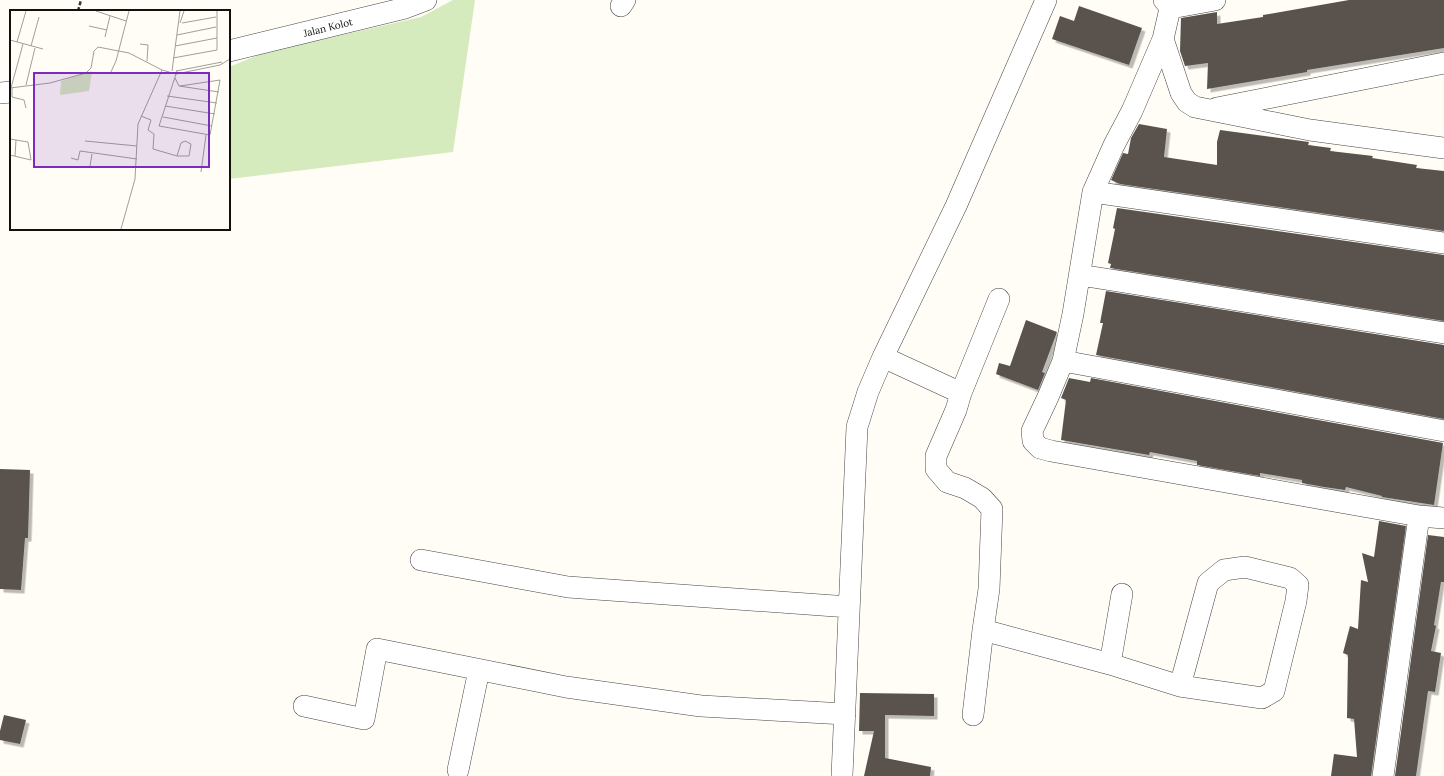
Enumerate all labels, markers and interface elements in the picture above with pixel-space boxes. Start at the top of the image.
inset map [10,10,230,230]
street label: Jalan Kolot [301,15,354,40]

